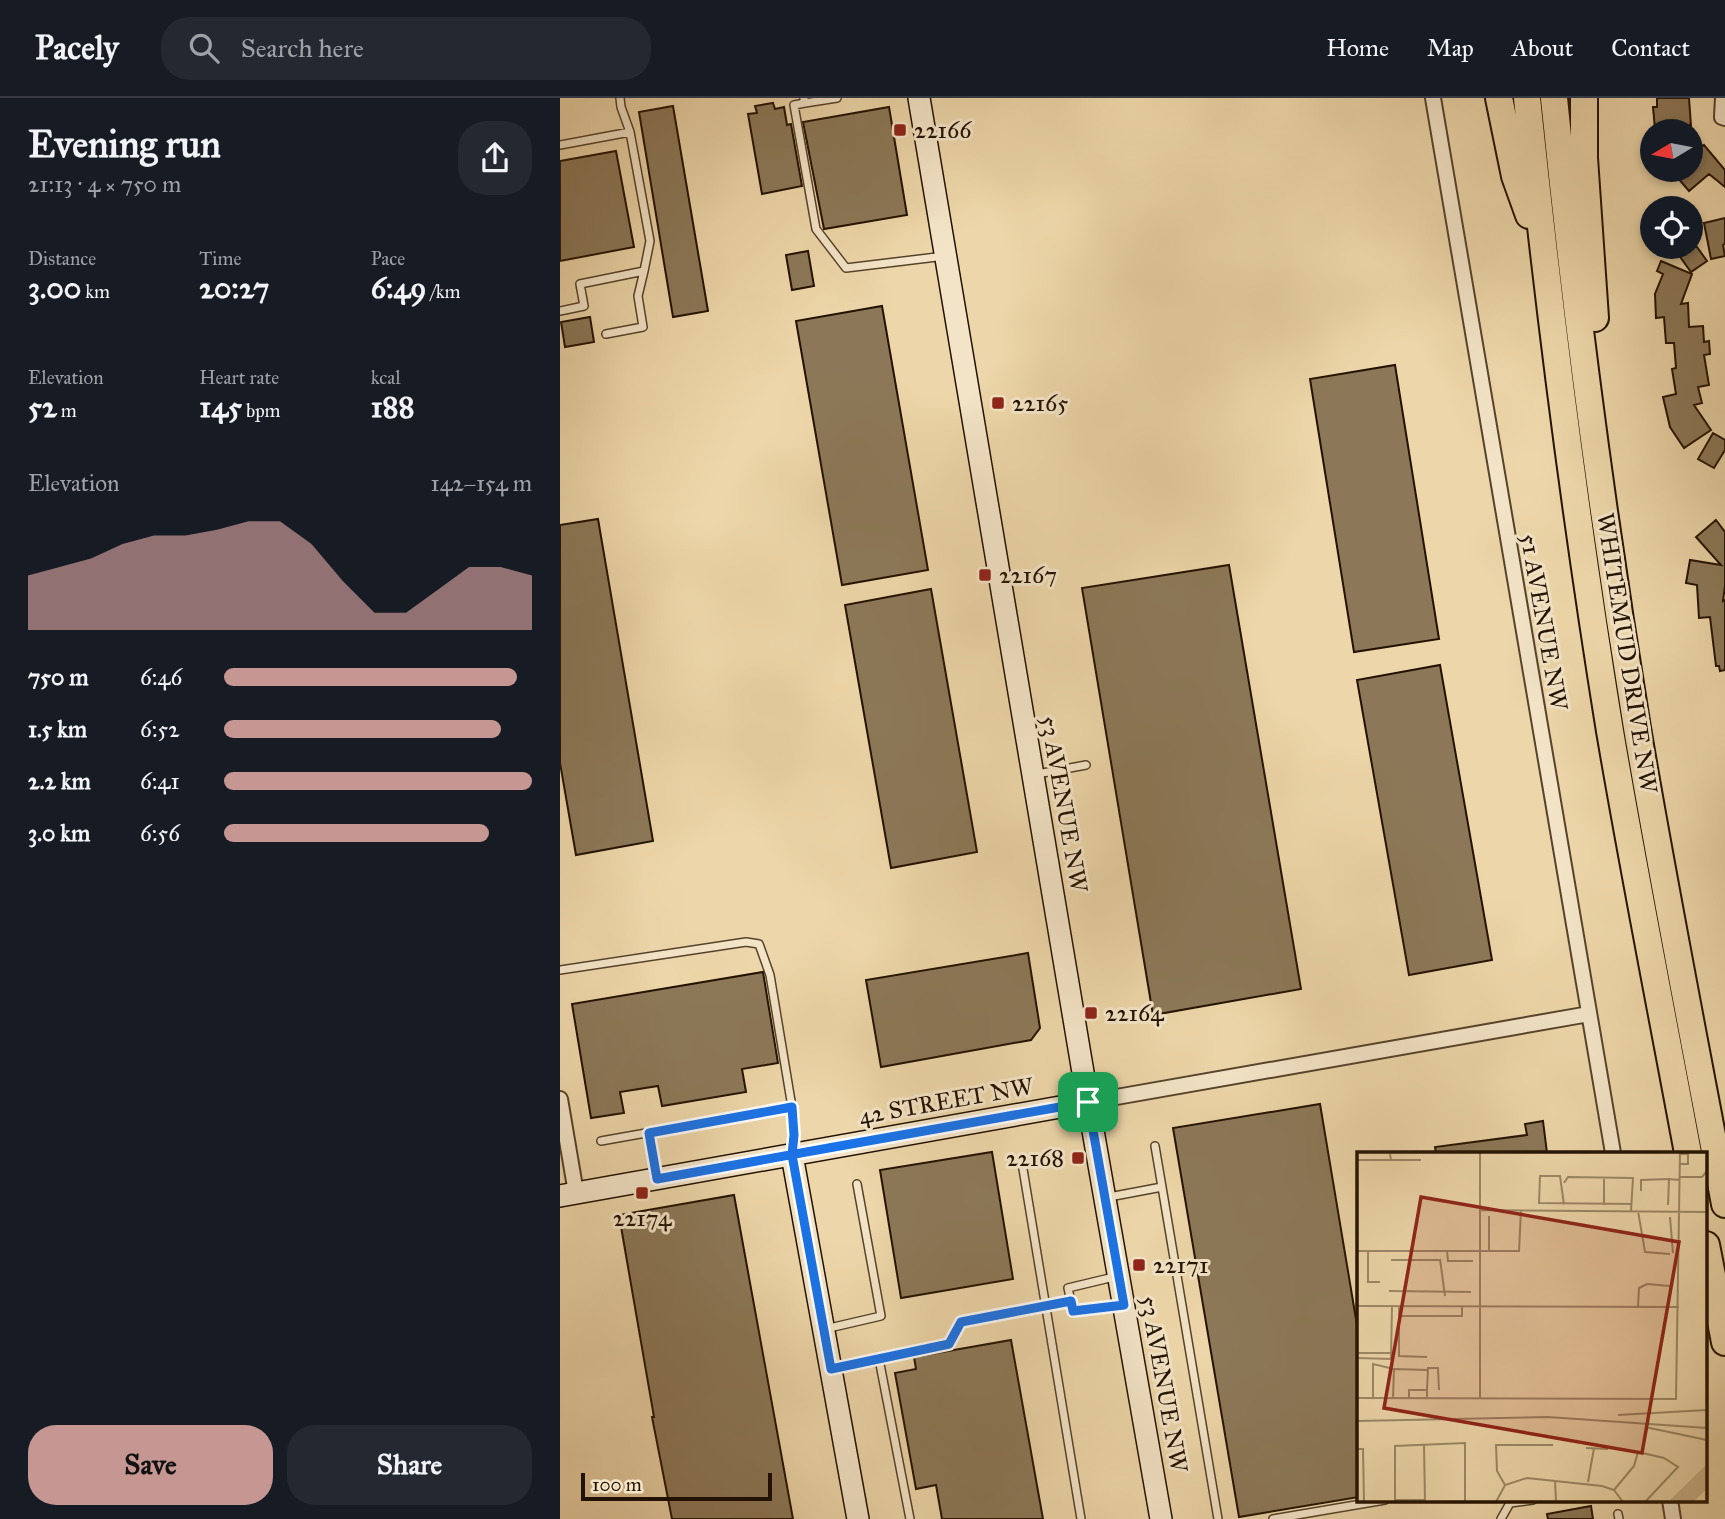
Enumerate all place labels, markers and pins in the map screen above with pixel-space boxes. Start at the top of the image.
place label: 22166 [914,115,972,145]
marker: 22166 [892,122,908,138]
place label: 22165 [1012,388,1068,418]
marker: 22165 [990,395,1006,411]
place label: 22167 [999,560,1057,590]
marker: 22167 [977,567,993,583]
place label: 22164 [1105,998,1164,1028]
marker: 22164 [1083,1005,1099,1021]
pin [1058,1072,1118,1132]
place label: 22168 [1006,1143,1064,1173]
marker: 22168 [1070,1150,1086,1166]
marker: 22174 [634,1185,650,1201]
place label: 22174 [613,1203,672,1233]
place label: 22171 [1153,1250,1208,1280]
marker: 22171 [1131,1257,1147,1273]

